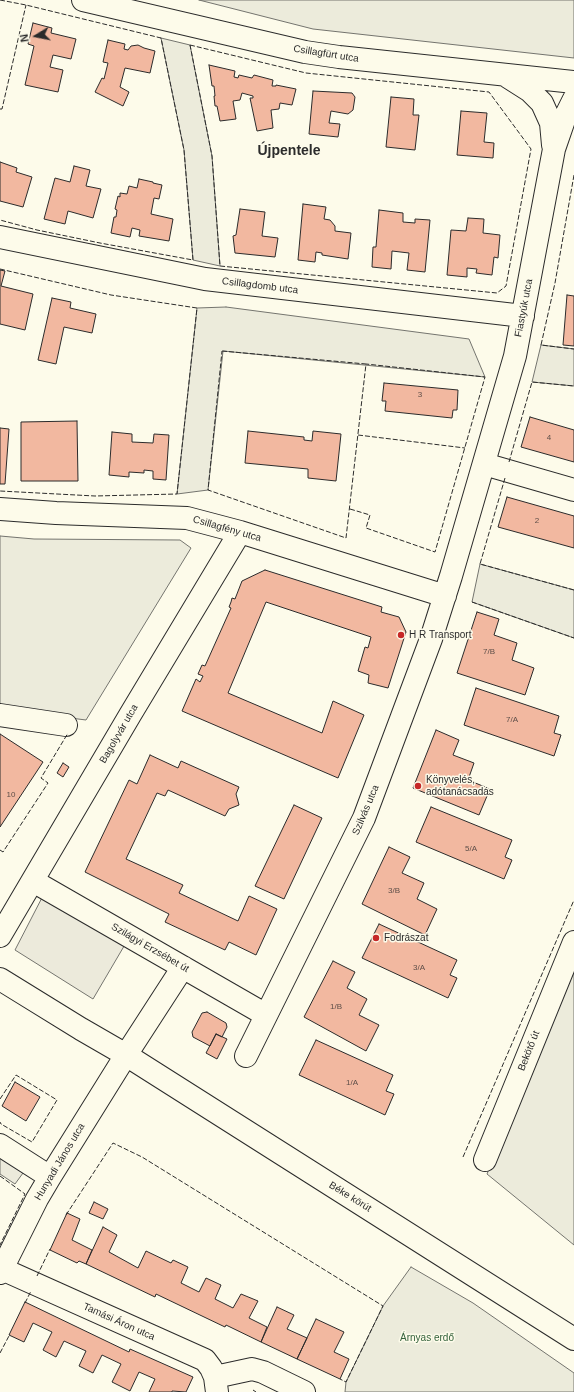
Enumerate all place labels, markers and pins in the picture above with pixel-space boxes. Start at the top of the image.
place label: H R Transport [409,629,471,641]
marker: H R Transport [396,630,406,640]
place label: Könyvelés, adótanácsadás [426,774,494,798]
marker: Könyvelés, adótanácsadás [413,781,423,791]
place label: Fodrászat [384,932,428,944]
marker: Fodrászat [371,933,381,943]

